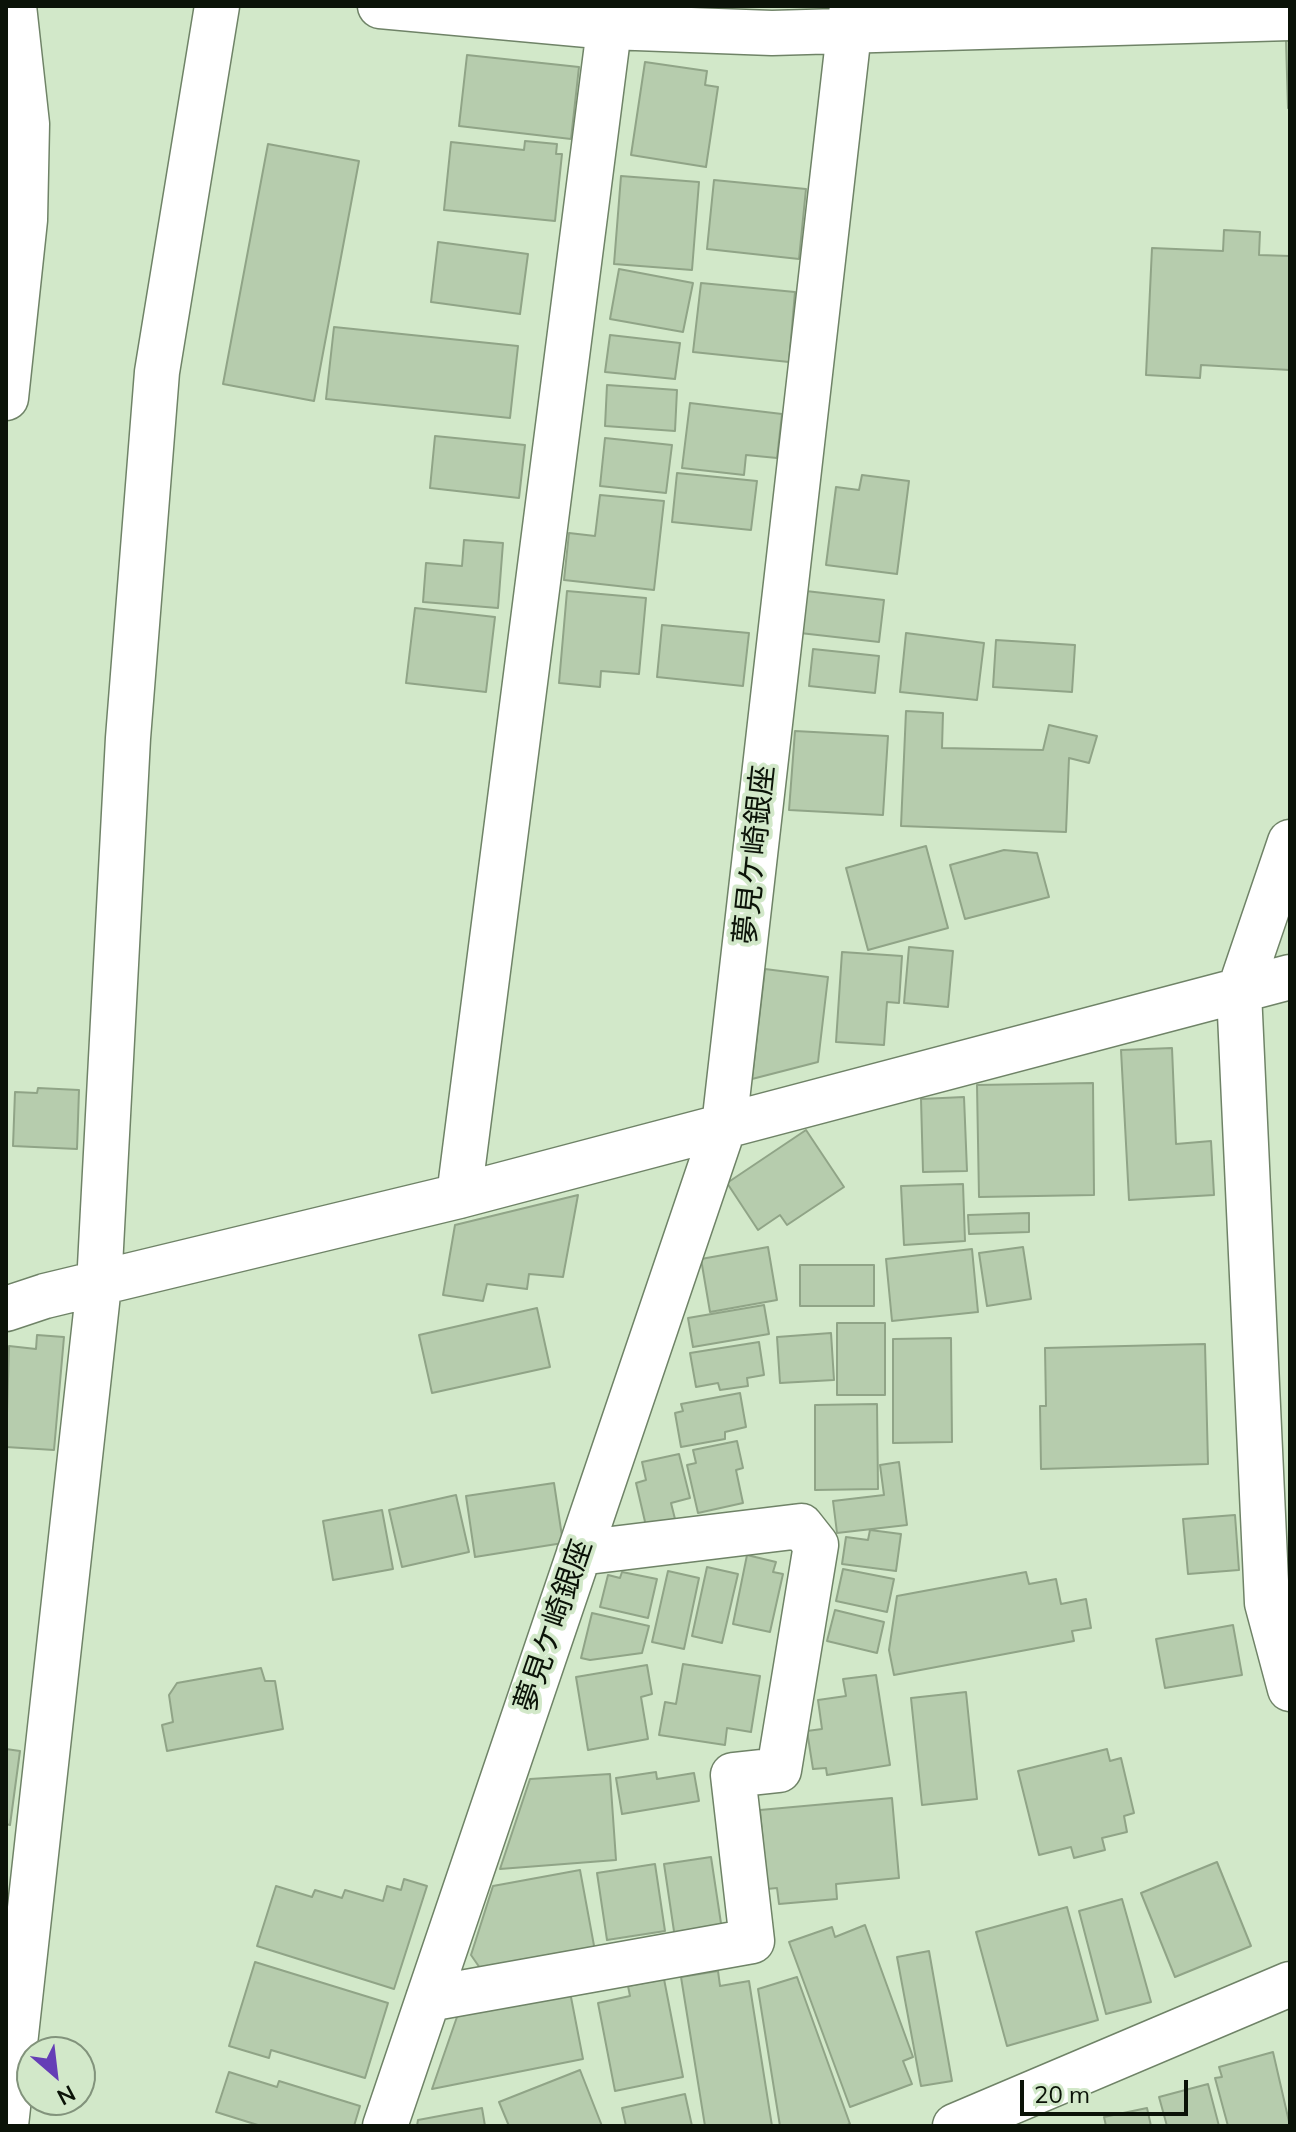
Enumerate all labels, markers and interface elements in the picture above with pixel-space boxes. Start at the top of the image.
street label: 夢見ケ崎銀座 [728,764,782,946]
street label: 夢見ケ崎銀座 [508,1535,600,1717]
north arrow [16,2036,96,2116]
scale bar [1024,2064,1192,2114]
text: N [52,2079,80,2112]
text: 20 m [1034,2079,1090,2109]

